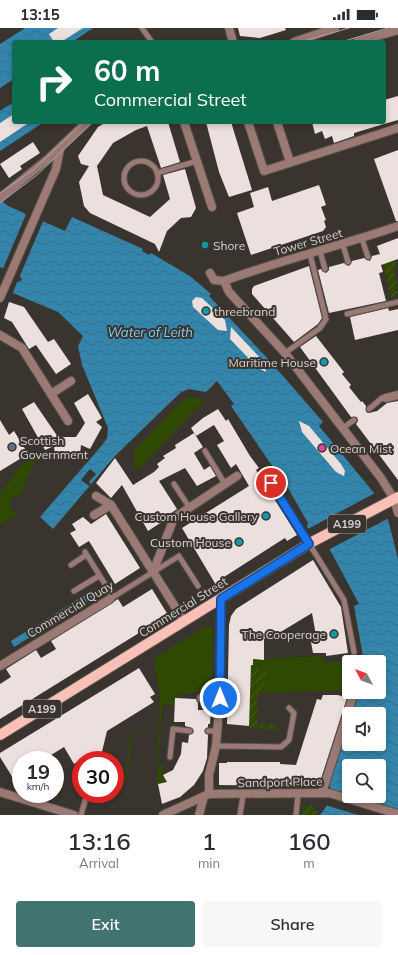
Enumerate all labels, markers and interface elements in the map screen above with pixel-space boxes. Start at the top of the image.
text: 13:15 [20,5,60,24]
text: 60 m [94,53,160,88]
icon: right [28,56,80,108]
text: Commercial Street [94,88,247,111]
street label: Tower Street [272,225,344,259]
place label: Shore [213,238,245,253]
marker: Shore [200,240,210,250]
place label: threebrand [214,304,276,319]
marker: threebrand [201,306,211,316]
water label: Water of Leith [107,324,193,340]
place label: Maritime House [229,355,316,370]
marker: Maritime House [319,357,329,367]
place label: Scottish Government [20,433,88,462]
place label: Ocean Mist [330,441,392,456]
marker: Scottish Government [7,442,17,452]
marker: Ocean Mist [317,443,327,453]
pin [254,466,288,500]
icon: arrive [260,472,282,494]
place label: Custom House Gallery [135,509,259,524]
marker: Custom House Gallery [261,511,271,521]
road number: A199 [328,515,366,533]
place label: Custom House [150,535,231,550]
marker: Custom House [234,537,244,547]
street label: Commercial Street [136,574,230,640]
street label: Commercial Quay [24,577,116,641]
place label: The Cooperage [242,627,326,642]
marker: The Cooperage [329,629,339,639]
north arrow [342,655,386,699]
map controls [342,655,386,803]
position arrow [199,677,241,719]
road number: A199 [23,700,61,718]
button: sound [342,707,386,751]
speed limit sign: 30 [72,751,124,803]
text: 19 [26,759,50,784]
button: search [342,759,386,803]
street label: Sandport Place [237,774,323,790]
text: km/h [27,780,49,793]
text: 13:16 [67,826,131,856]
text: 1 [202,826,216,856]
text: 160 [287,826,331,856]
text: Arrival [79,855,119,871]
text: min [198,855,220,871]
text: m [303,855,315,871]
button: Exit [16,901,195,947]
button: Share [203,901,382,947]

